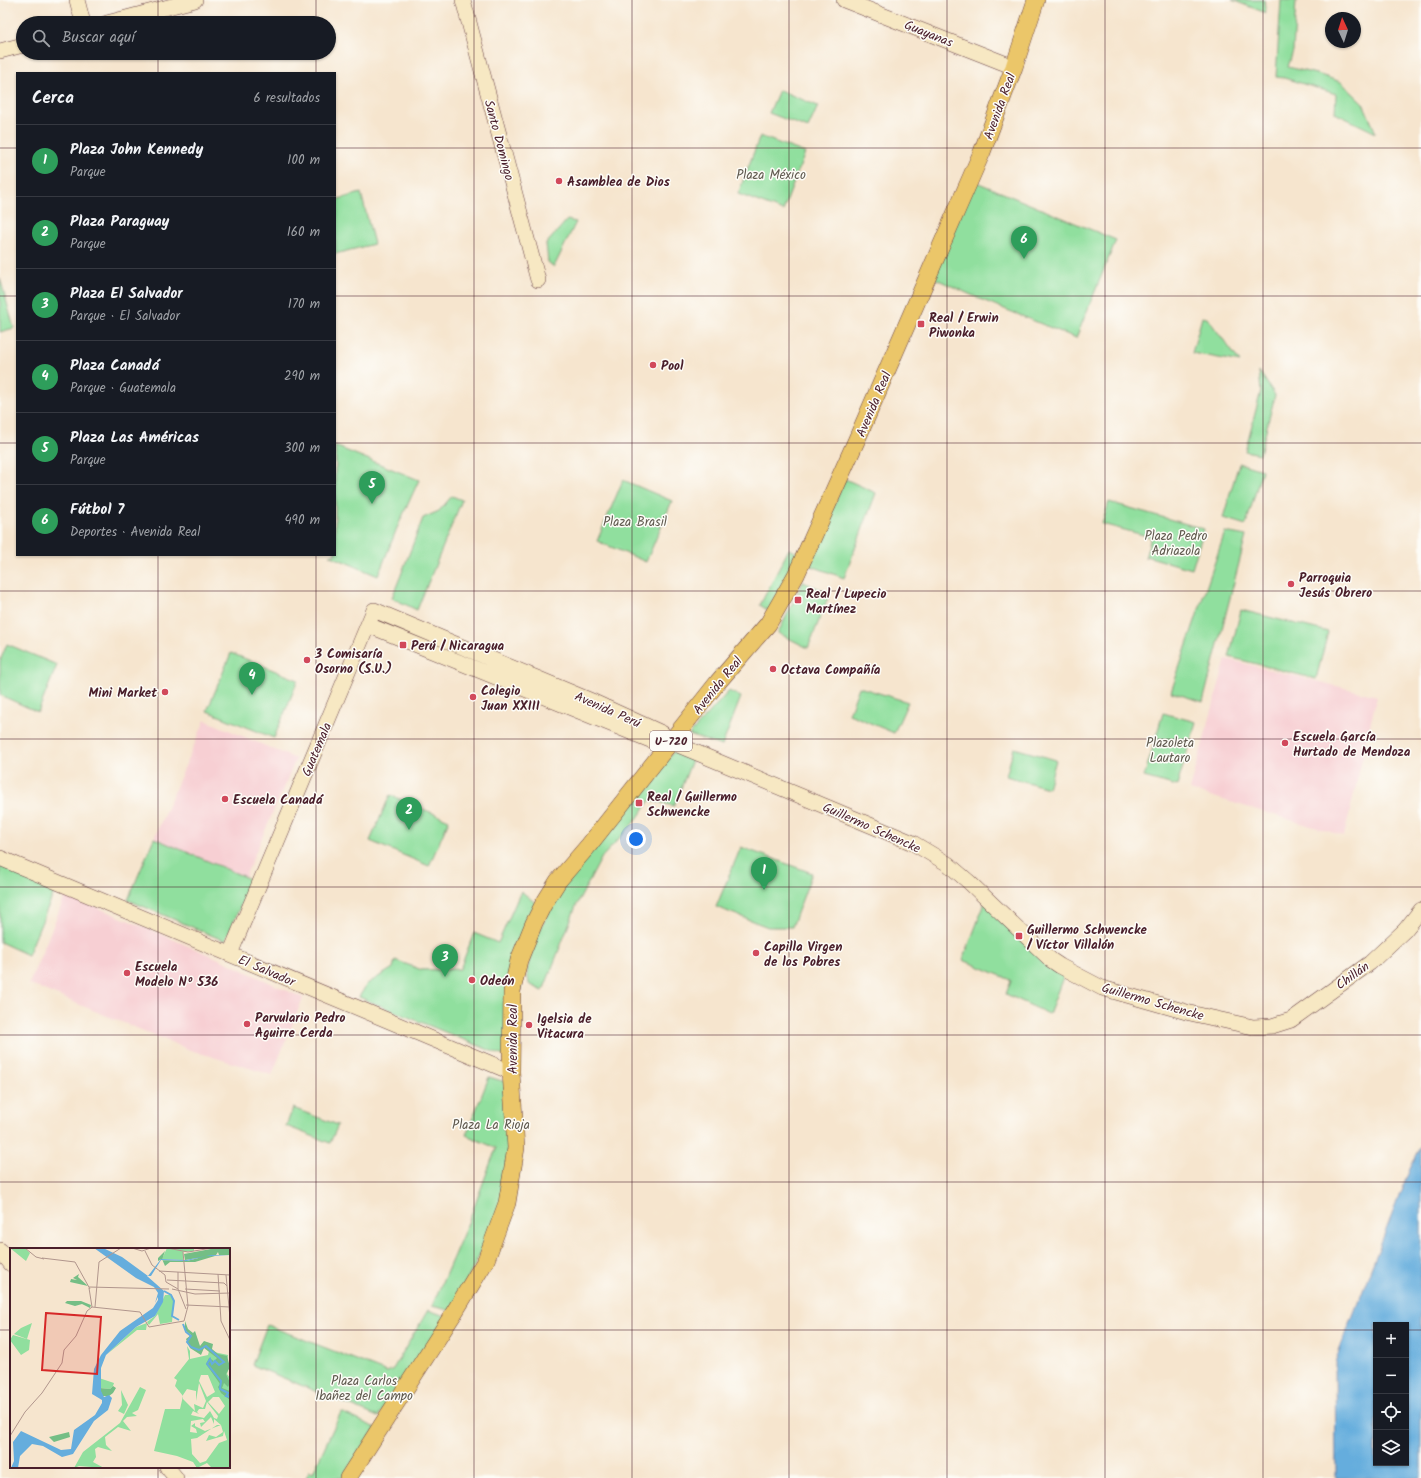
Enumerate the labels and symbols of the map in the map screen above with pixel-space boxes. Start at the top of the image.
north arrow [1325,12,1361,48]
street label: Guayanas [901,15,956,54]
street label: Avenida Real [979,70,1022,143]
street label: Santo Domingo [478,98,519,183]
park label: Plaza México [736,165,806,186]
place label: Asamblea de Dios [567,172,670,193]
marker: Asamblea de Dios [554,176,564,186]
pin: 6 [1011,226,1037,259]
place label: Real / Erwin Piwonka [929,308,999,344]
marker: Real / Erwin Piwonka [916,319,926,329]
place label: Pool [661,356,684,377]
marker: Pool [648,360,658,370]
street label: Avenida Real [851,368,898,441]
pin: 5 [359,471,385,504]
park label: Plaza Brasil [603,512,667,533]
park label: Plaza Pedro Adriazola [1145,526,1208,562]
place label: Parroquia Jesús Obrero [1299,568,1372,604]
marker: Parroquia Jesús Obrero [1286,579,1296,589]
place label: Real / Lupecio Martínez [806,584,886,620]
marker: Real / Lupecio Martínez [793,595,803,605]
place label: Perú / Nicaragua [411,636,505,657]
marker: Perú / Nicaragua [398,640,408,650]
place label: 3 Comisaría Osorno (S.U.) [314,644,392,680]
street label: Avenida Real [688,652,748,720]
marker: 3 Comisaría Osorno (S.U.) [302,655,312,665]
place label: Octava Compañía [781,660,881,681]
pin: 4 [239,662,265,695]
marker: Octava Compañía [768,664,778,674]
place label: Colegio Juan XXIII [481,681,540,717]
place label: Mini Market [88,683,157,704]
street label: Avenida Perú [571,686,645,735]
marker: Mini Market [160,687,170,697]
marker: Colegio Juan XXIII [468,692,478,702]
street label: Guatemala [297,719,338,780]
place label: Escuela García Hurtado de Mendoza [1293,727,1411,763]
road number: U-720 [650,731,692,751]
park label: Plazoleta Lautaro [1146,733,1194,769]
marker: Escuela García Hurtado de Mendoza [1280,738,1290,748]
place label: Real / Guillermo Schwencke [647,787,737,823]
place label: Escuela Canadá [233,790,325,811]
marker: Escuela Canadá [220,794,230,804]
pin: 2 [396,797,422,830]
street label: Guillermo Schencke [819,797,924,859]
marker: Real / Guillermo Schwencke [634,798,644,808]
your location [626,829,646,849]
pin: 1 [751,857,777,890]
place label: Guillermo Schwencke / Víctor Villalón [1026,920,1147,956]
marker: Guillermo Schwencke / Víctor Villalón [1014,931,1024,941]
place label: Capilla Virgen de los Pobres [764,937,842,973]
pin: 3 [432,944,458,977]
marker: Capilla Virgen de los Pobres [751,948,761,958]
street label: El Salvador [234,950,299,993]
place label: Escuela Modelo Nº 536 [135,957,218,993]
street label: Chillán [1332,957,1374,996]
marker: Escuela Modelo Nº 536 [122,968,132,978]
place label: Odeón [480,971,514,992]
marker: Odeón [467,975,477,985]
street label: Guillermo Schencke [1099,978,1206,1027]
street label: Avenida Real [503,1004,524,1074]
place label: Parvulario Pedro Aguirre Cerda [255,1008,346,1044]
place label: Igelsia de Vitacura [537,1009,592,1045]
marker: Parvulario Pedro Aguirre Cerda [242,1019,252,1029]
marker: Igelsia de Vitacura [524,1020,534,1030]
park label: Plaza La Rioja [452,1115,530,1136]
inset map [10,1248,230,1468]
park label: Plaza Carlos Ibañez del Campo [315,1371,413,1407]

